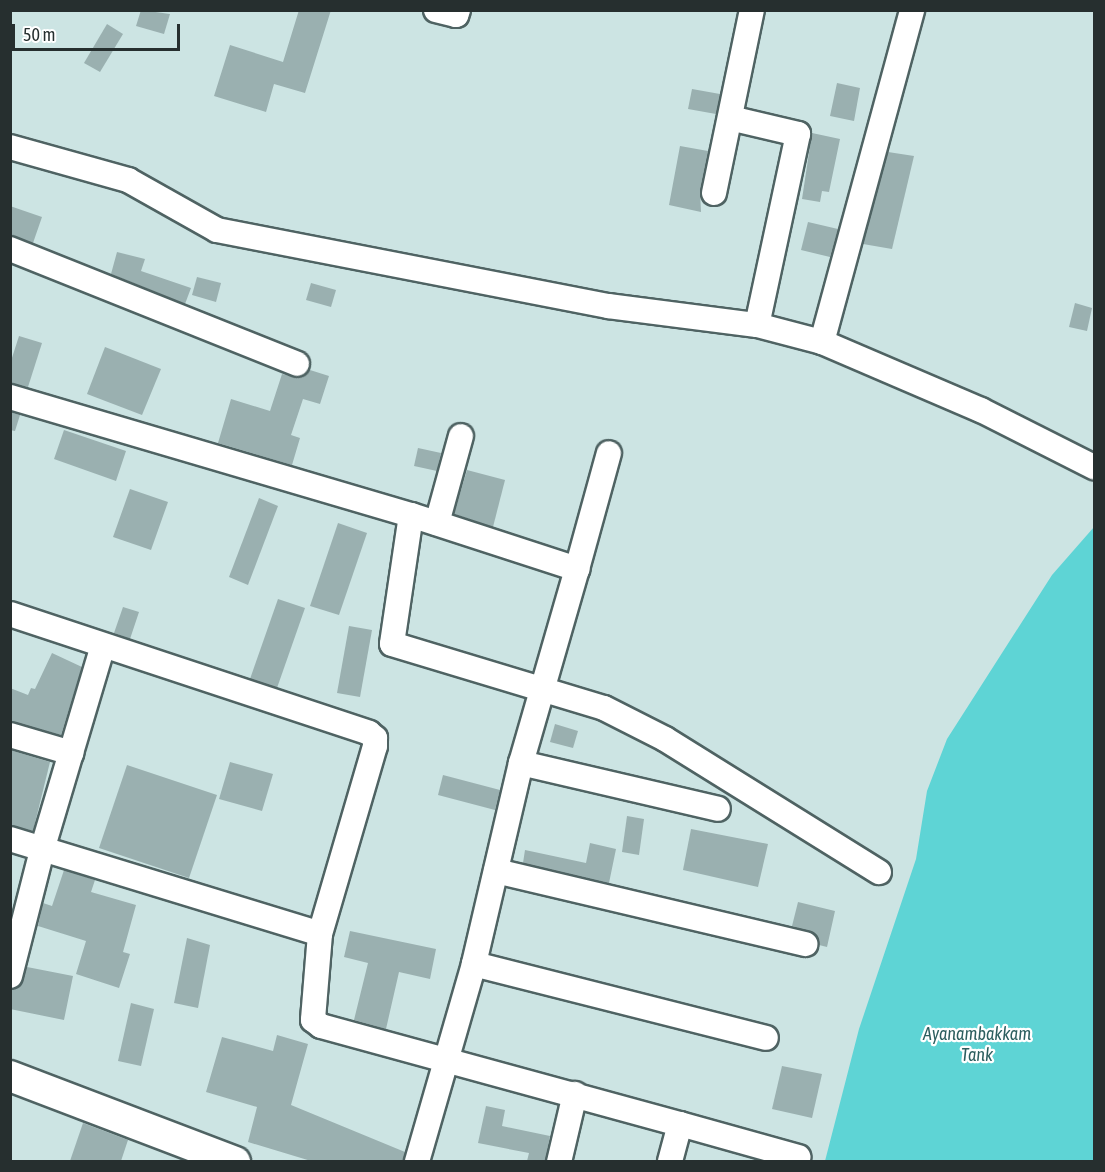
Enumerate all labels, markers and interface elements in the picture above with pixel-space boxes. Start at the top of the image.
scale bar [15,12,183,50]
text: 50 m [23,24,55,45]
water label: Ayanambakkam Tank [923,1024,1031,1066]

